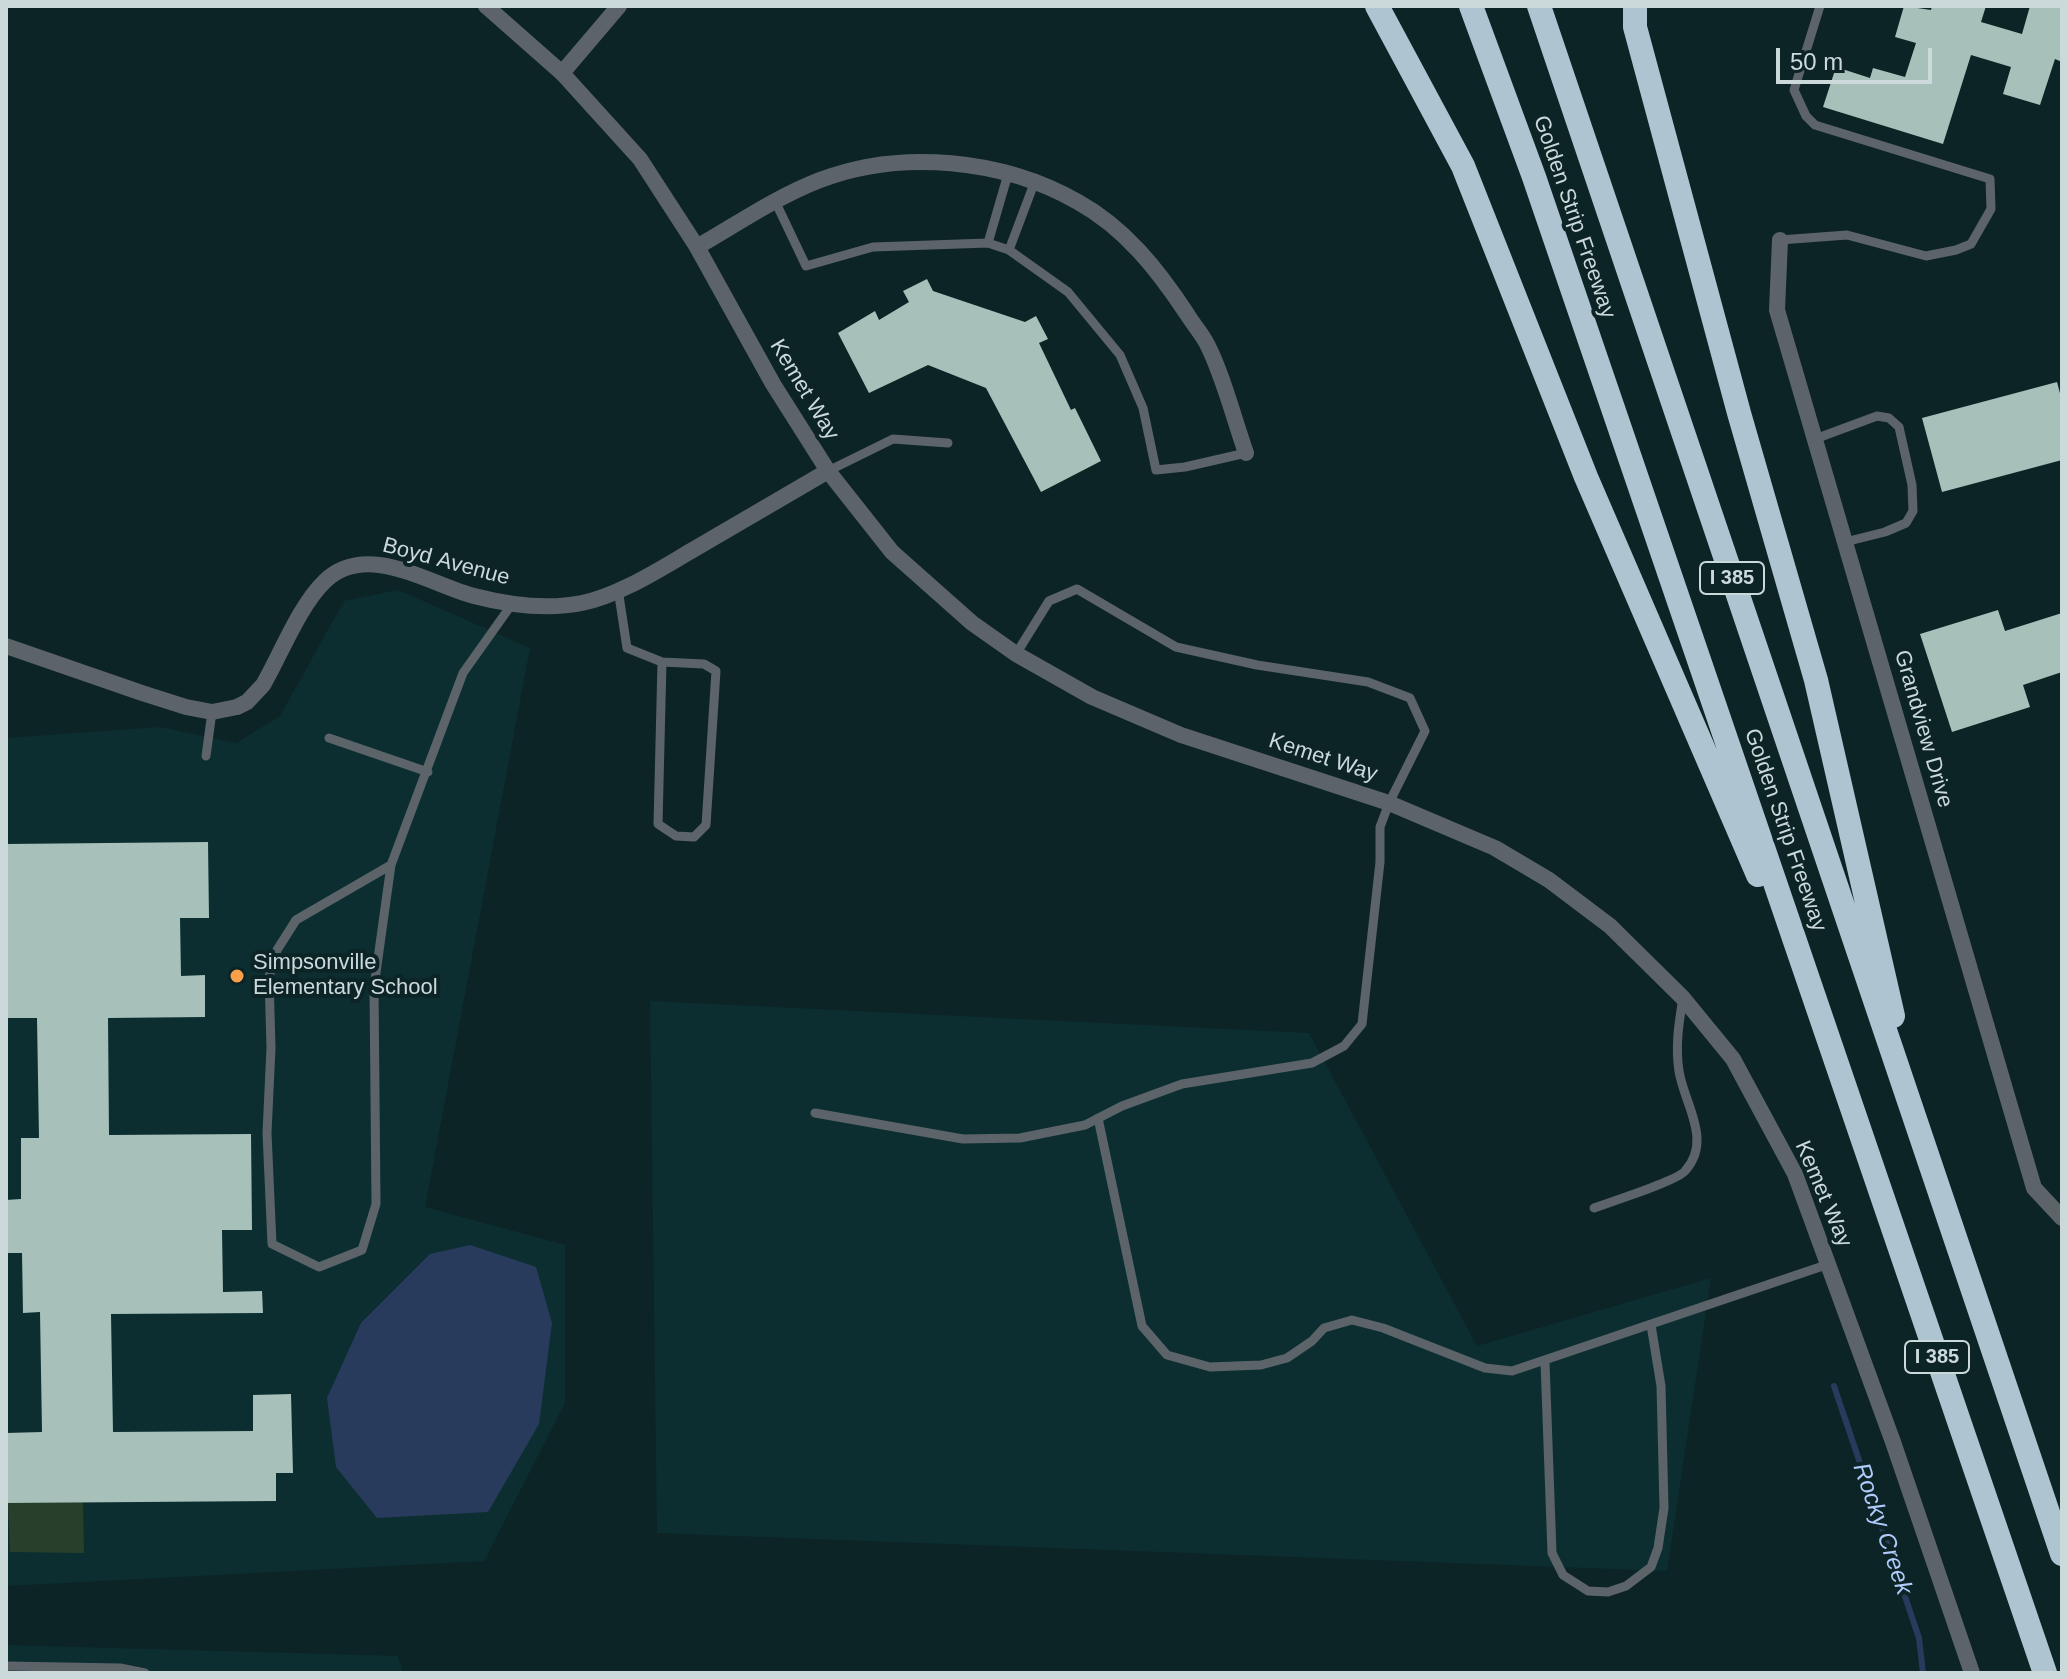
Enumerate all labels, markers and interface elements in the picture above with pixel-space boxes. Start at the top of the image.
scale bar [1780,32,1936,82]
text: 50 m [1790,48,1843,75]
street label: Golden Strip Freeway [1527,112,1621,322]
street label: Kemet Way [764,335,844,445]
street label: Boyd Avenue [380,532,512,592]
road number: I 385 [1700,562,1764,594]
street label: Grandview Drive [1888,647,1958,811]
street label: Golden Strip Freeway [1738,725,1832,935]
street label: Kemet Way [1265,728,1381,788]
place label: Simpsonville Elementary School [253,950,438,1002]
marker: Simpsonville Elementary School [228,967,246,985]
street label: Kemet Way [1789,1137,1857,1251]
road number: I 385 [1905,1341,1969,1373]
water label: Rocky Creek [1846,1459,1918,1599]

